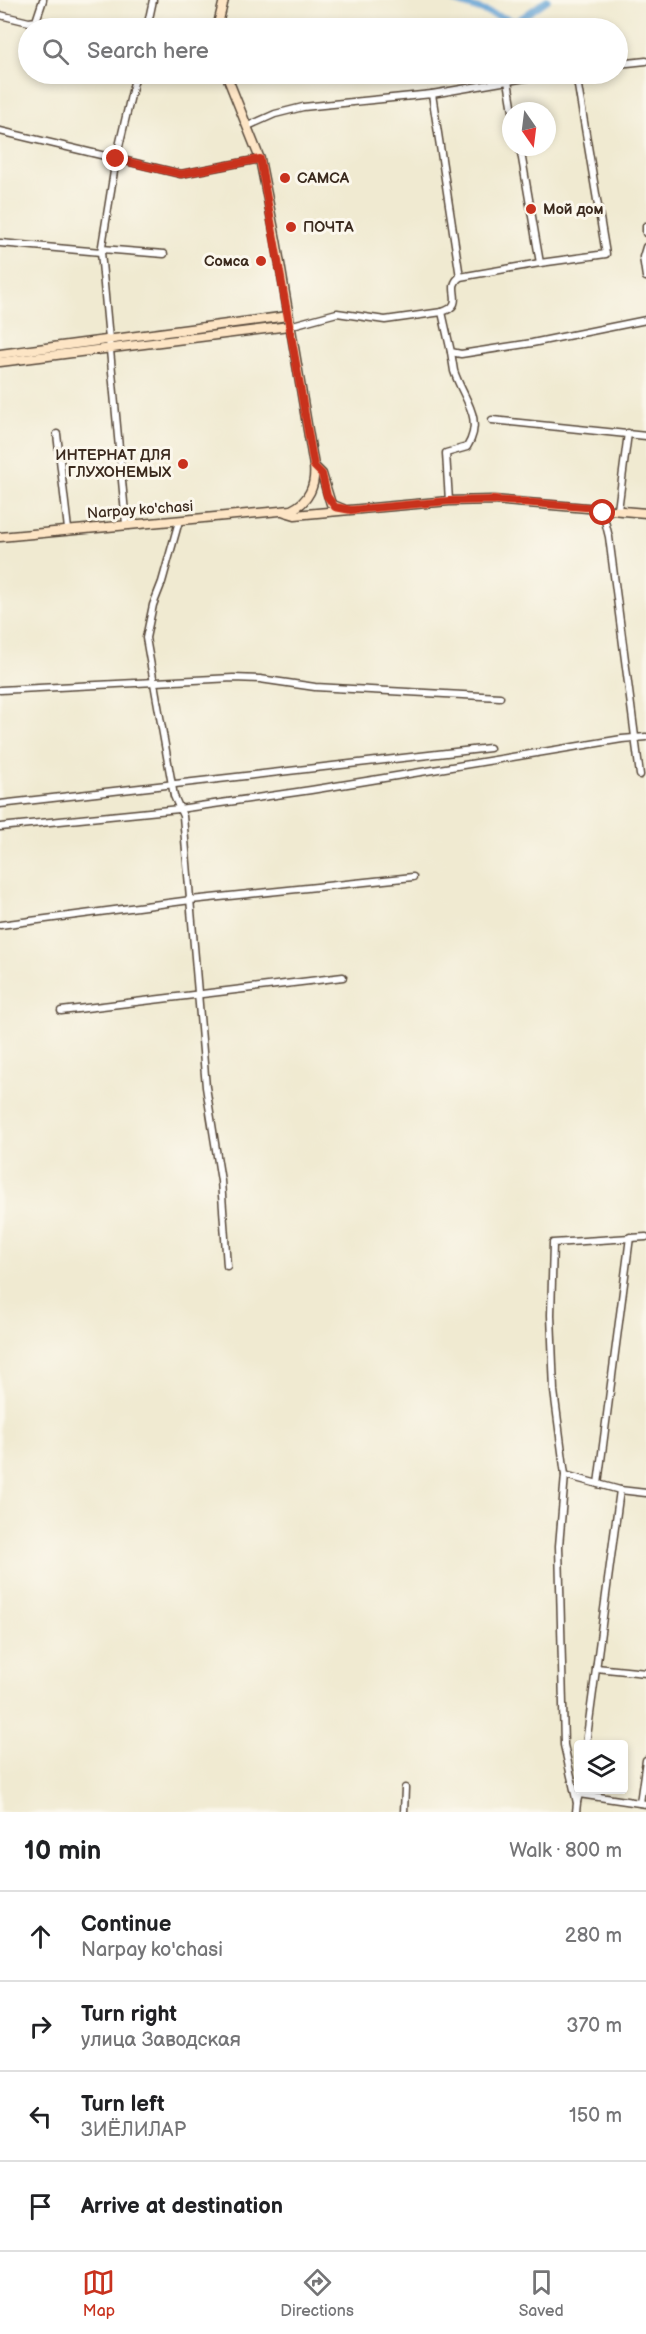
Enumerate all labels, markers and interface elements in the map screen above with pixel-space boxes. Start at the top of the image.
search box [18,18,628,84]
icon: search [39,35,72,68]
text: Search here [87,38,209,65]
north arrow [502,102,556,156]
route end [102,145,128,171]
place label: САМСА [297,169,350,188]
marker: САМСА [278,171,292,185]
place label: Мой дом [543,200,604,219]
marker: Мой дом [524,202,538,216]
place label: ПОЧТА [303,218,354,237]
marker: ПОЧТА [284,220,298,234]
place label: Сомса [204,252,249,271]
marker: Сомса [254,254,268,268]
place label: ИНТЕРНАТ ДЛЯ ГЛУХОНЕМЫХ [55,446,172,482]
marker: ИНТЕРНАТ ДЛЯ ГЛУХОНЕМЫХ [176,457,190,471]
street label: Narpay ko'chasi [86,497,194,523]
route start [589,499,615,525]
map controls [574,1740,628,1794]
button: layers [574,1740,628,1794]
text: 10 min [24,1836,101,1867]
text: Walk · 800 m [509,1839,622,1863]
text: Continue [81,1911,171,1938]
icon: ahead [24,1920,57,1953]
text: 280 m [565,1924,622,1948]
text: Narpay ko'chasi [81,1938,223,1962]
text: Turn right [81,2001,177,2028]
icon: right [24,2010,57,2043]
text: 370 m [566,2014,622,2038]
text: улица Заводская [81,2028,241,2052]
text: Turn left [81,2091,165,2118]
icon: left [24,2100,57,2133]
text: 150 m [569,2104,622,2128]
text: ЗИЁЛИЛАР [81,2118,186,2142]
icon: arrive [24,2190,57,2223]
text: Arrive at destination [81,2193,283,2220]
tab: Map [82,2266,115,2321]
tab: Directions [280,2266,354,2321]
tab: Saved [519,2266,564,2321]

